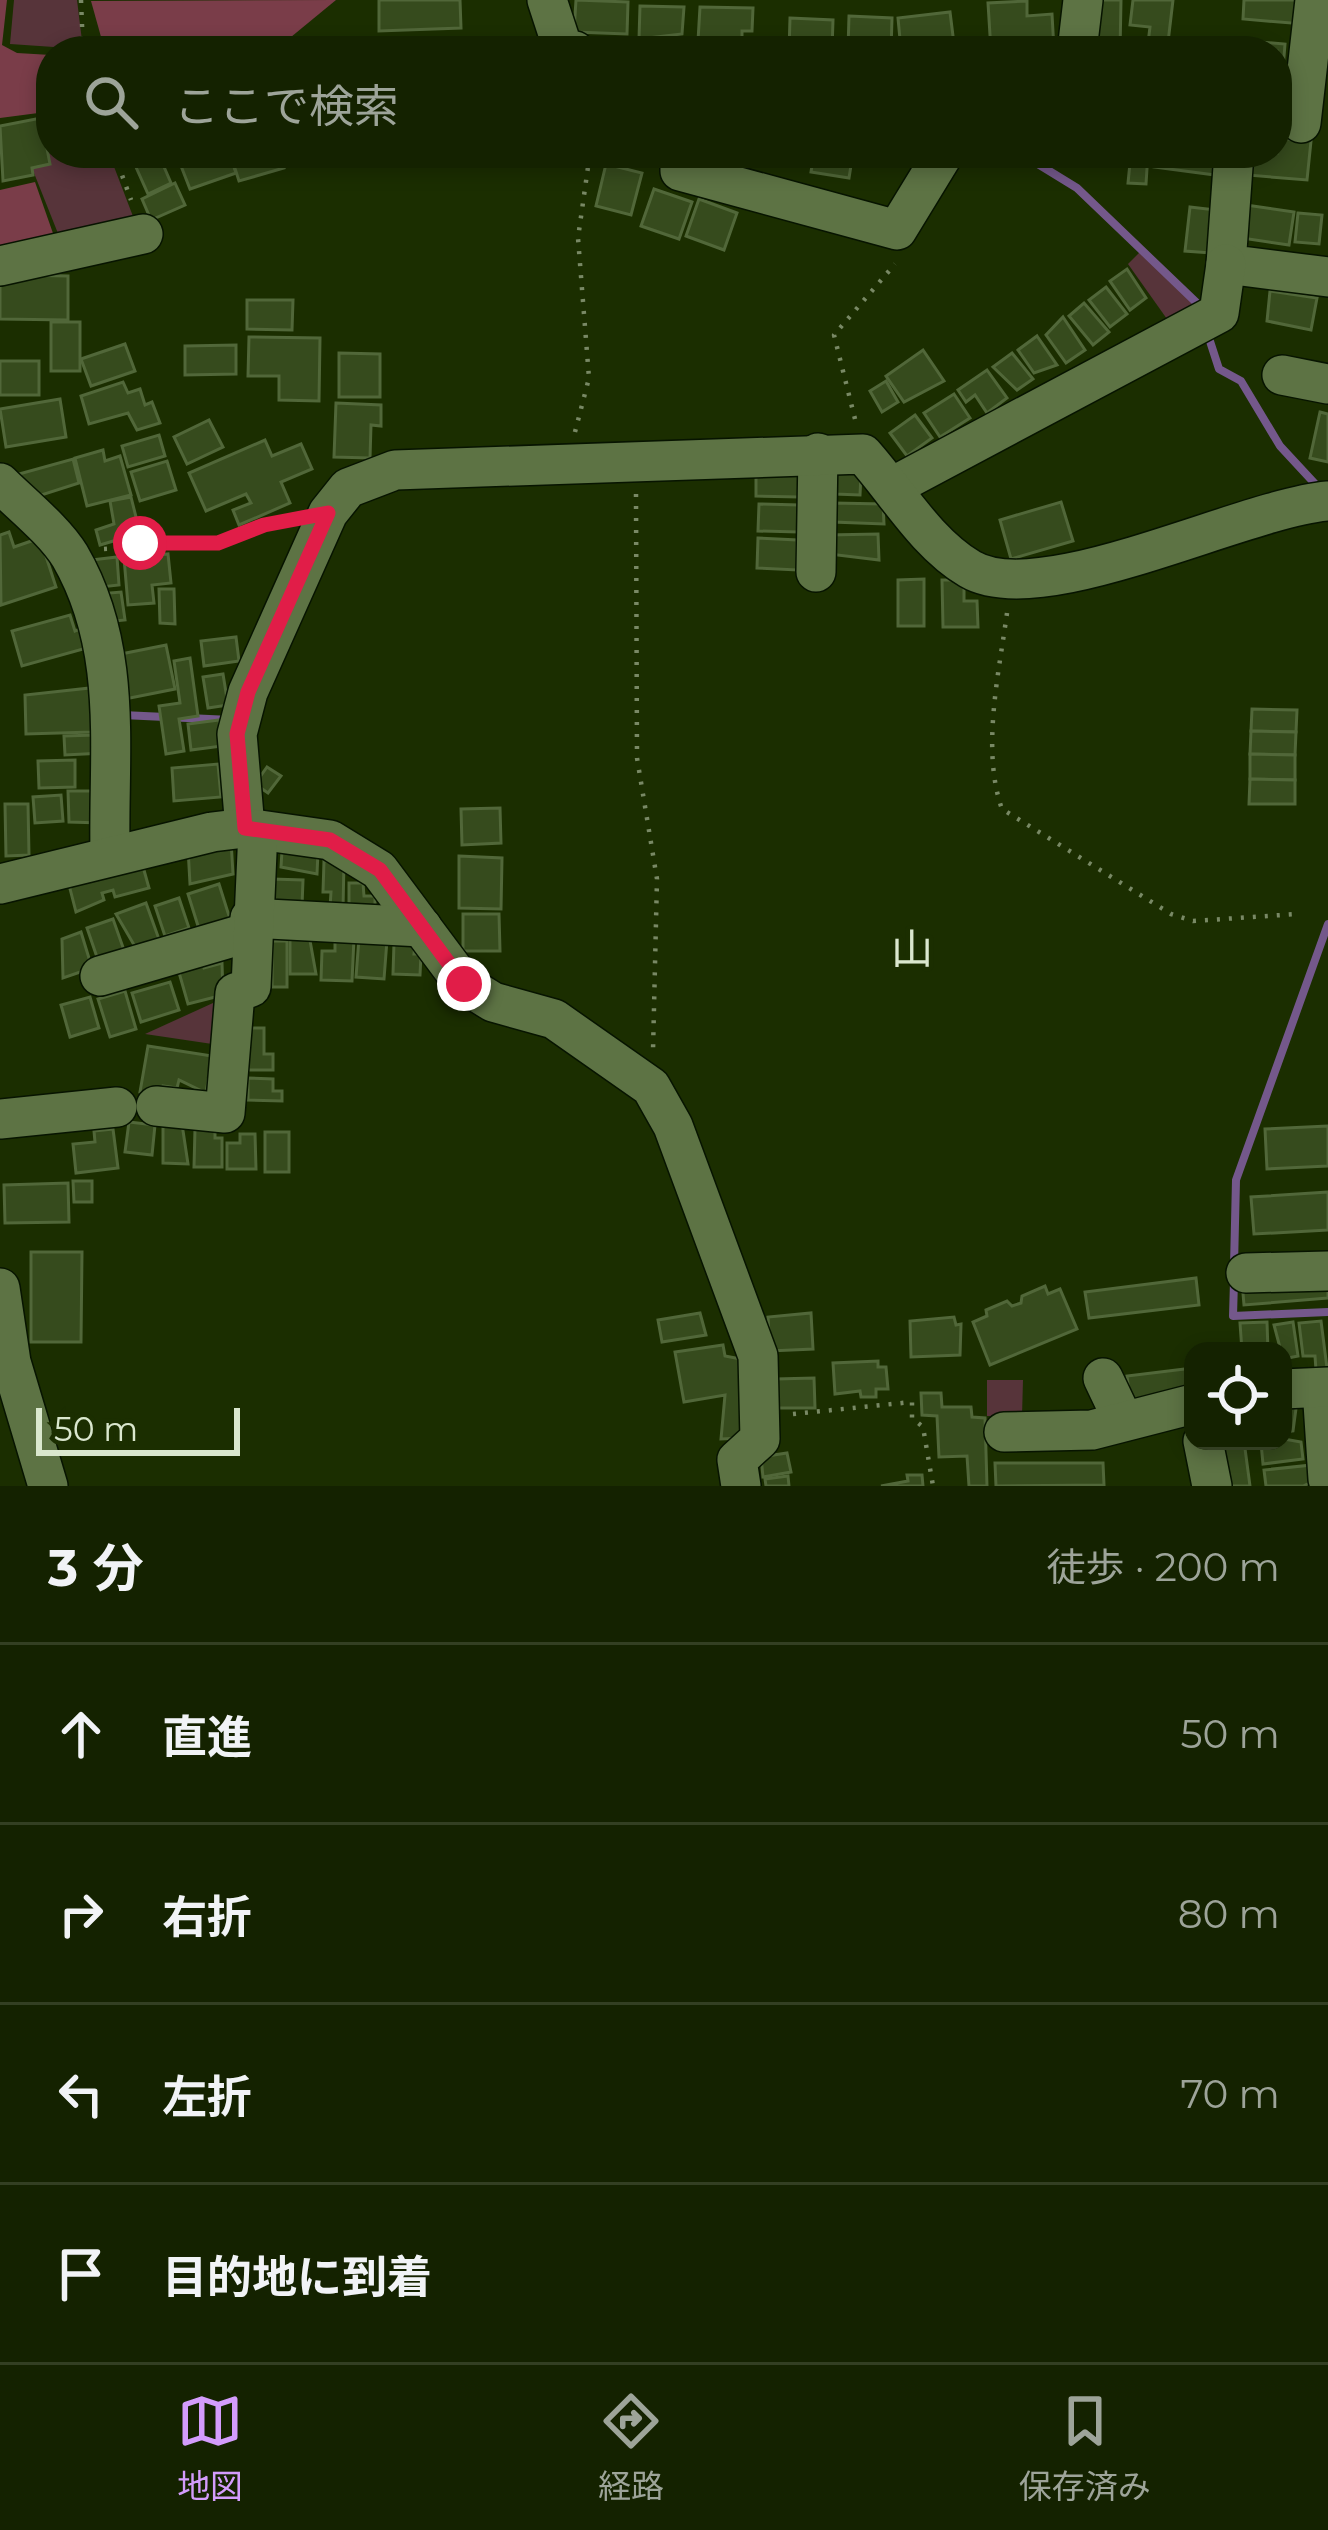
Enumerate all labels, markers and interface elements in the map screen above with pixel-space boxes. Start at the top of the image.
search box [36,36,1292,168]
icon: search [78,69,144,135]
text: ここで検索 [174,78,399,133]
route start [113,516,167,570]
district label: 山 [891,923,933,975]
route end [437,957,491,1011]
map controls [1184,1342,1292,1450]
button: locate [1184,1342,1292,1450]
scale bar [36,1402,240,1455]
text: 50 m [54,1409,138,1449]
text: 3 分 [48,1537,144,1599]
text: 徒歩 · 200 m [1046,1543,1280,1591]
icon: ahead [48,1701,114,1767]
text: 直進 [162,1709,252,1764]
text: 50 m [1181,1710,1280,1758]
icon: right [48,1881,114,1947]
text: 右折 [162,1889,252,1944]
text: 80 m [1178,1890,1280,1938]
icon: left [48,2061,114,2127]
text: 左折 [162,2069,252,2124]
text: 70 m [1180,2070,1280,2118]
icon: arrive [48,2241,114,2307]
text: 目的地に到着 [162,2249,432,2304]
tab: 地図 [177,2388,243,2508]
tab: 経路 [598,2388,664,2508]
tab: 保存済み [1019,2388,1151,2508]

